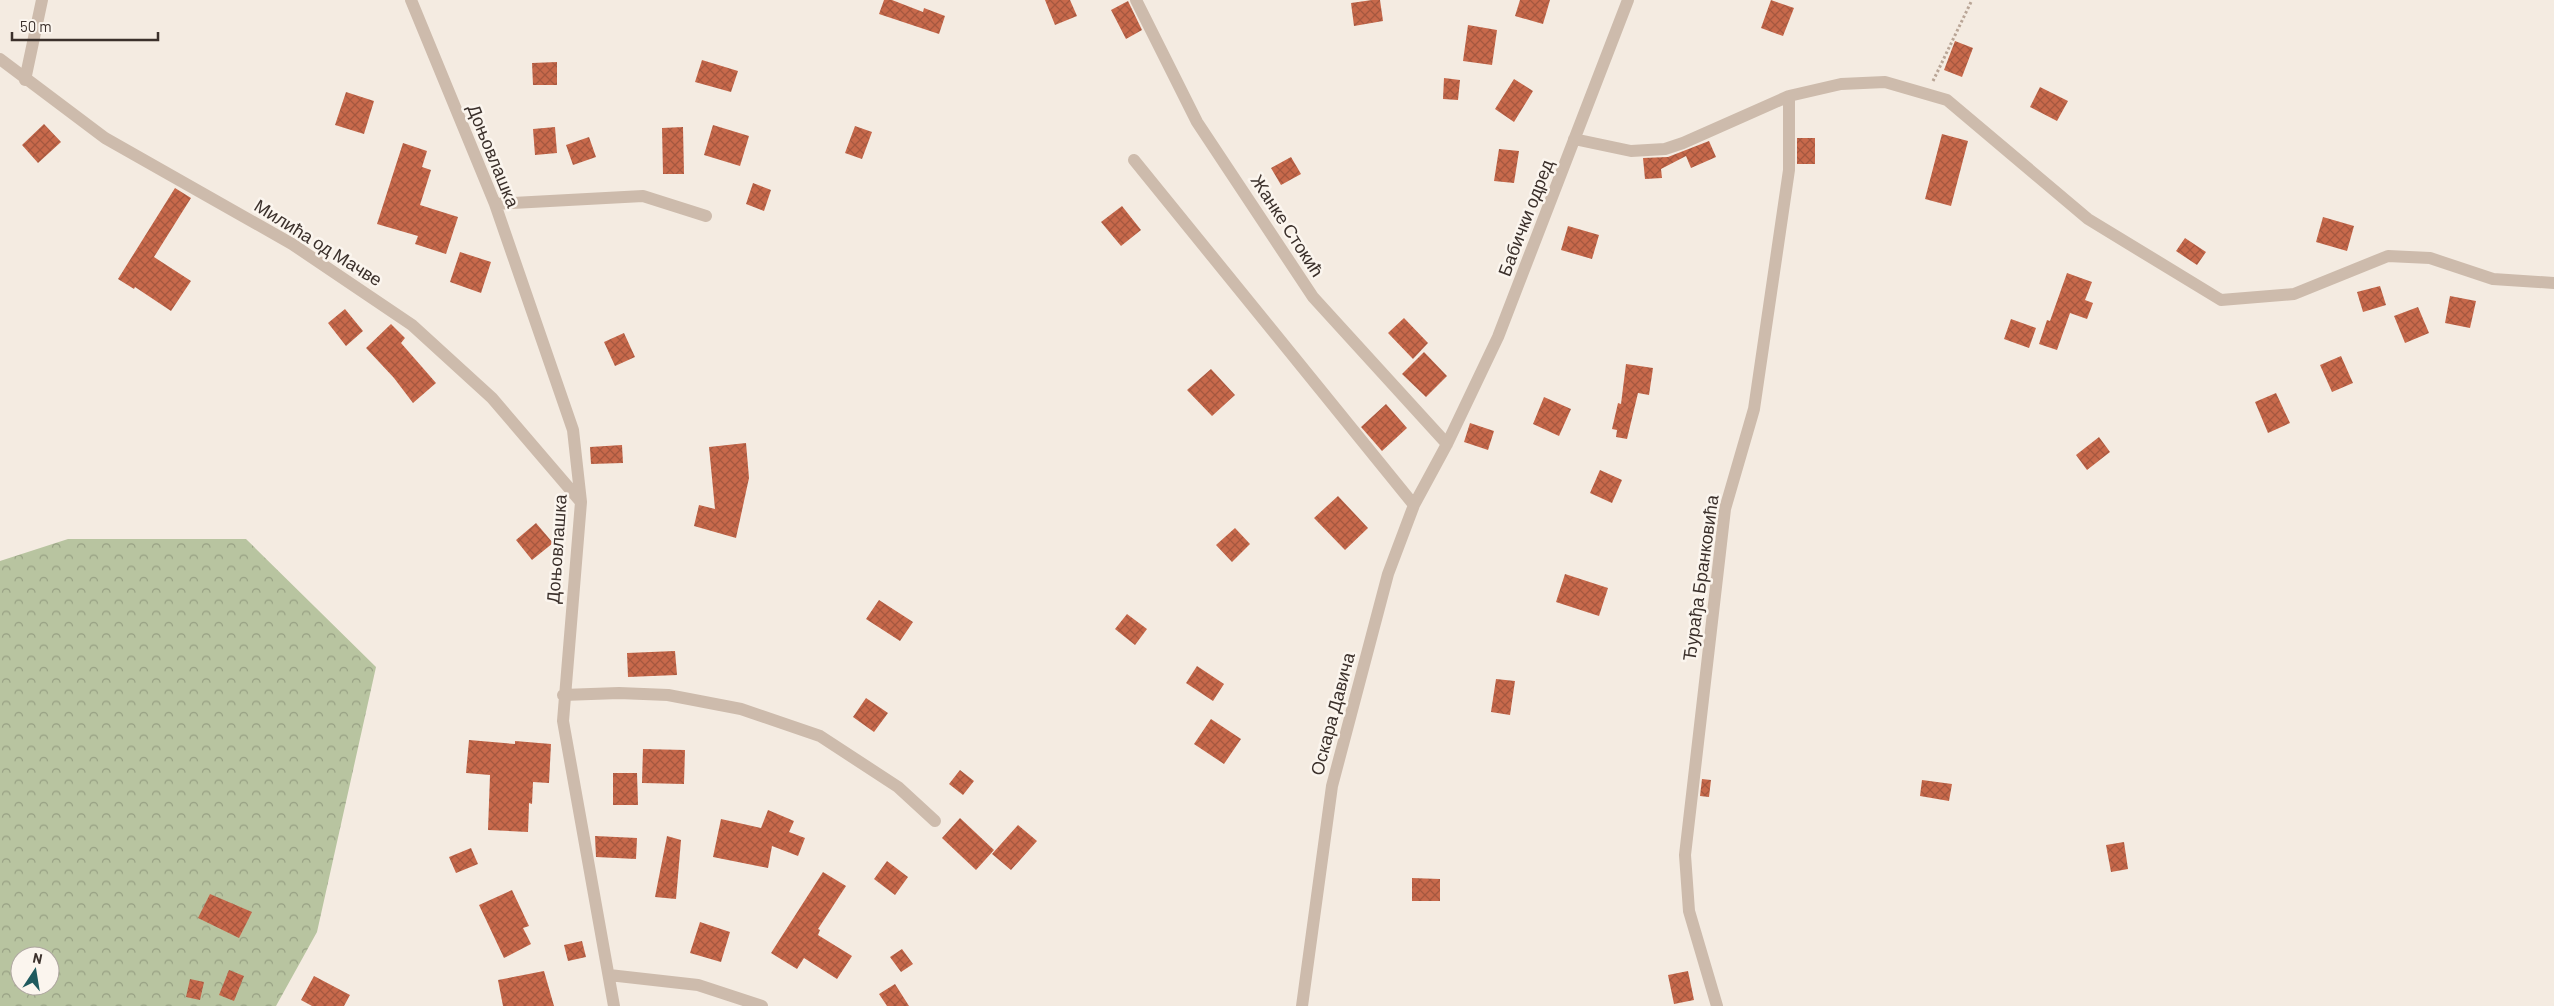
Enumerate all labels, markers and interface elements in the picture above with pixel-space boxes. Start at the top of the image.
scale bar [12,10,159,42]
text: 50 m [20,17,52,35]
street label: Доњовлашка [463,101,525,211]
street label: Бабички одред [1493,156,1558,279]
street label: Жанке Стокић [1247,170,1329,281]
street label: Милића од Мачве [251,194,386,290]
street label: Ђурађа Бранковића [1677,492,1723,662]
street label: Доњовлашка [541,493,571,604]
street label: Оскара Давича [1305,649,1359,778]
north arrow [10,946,60,996]
text: N [31,949,44,967]

